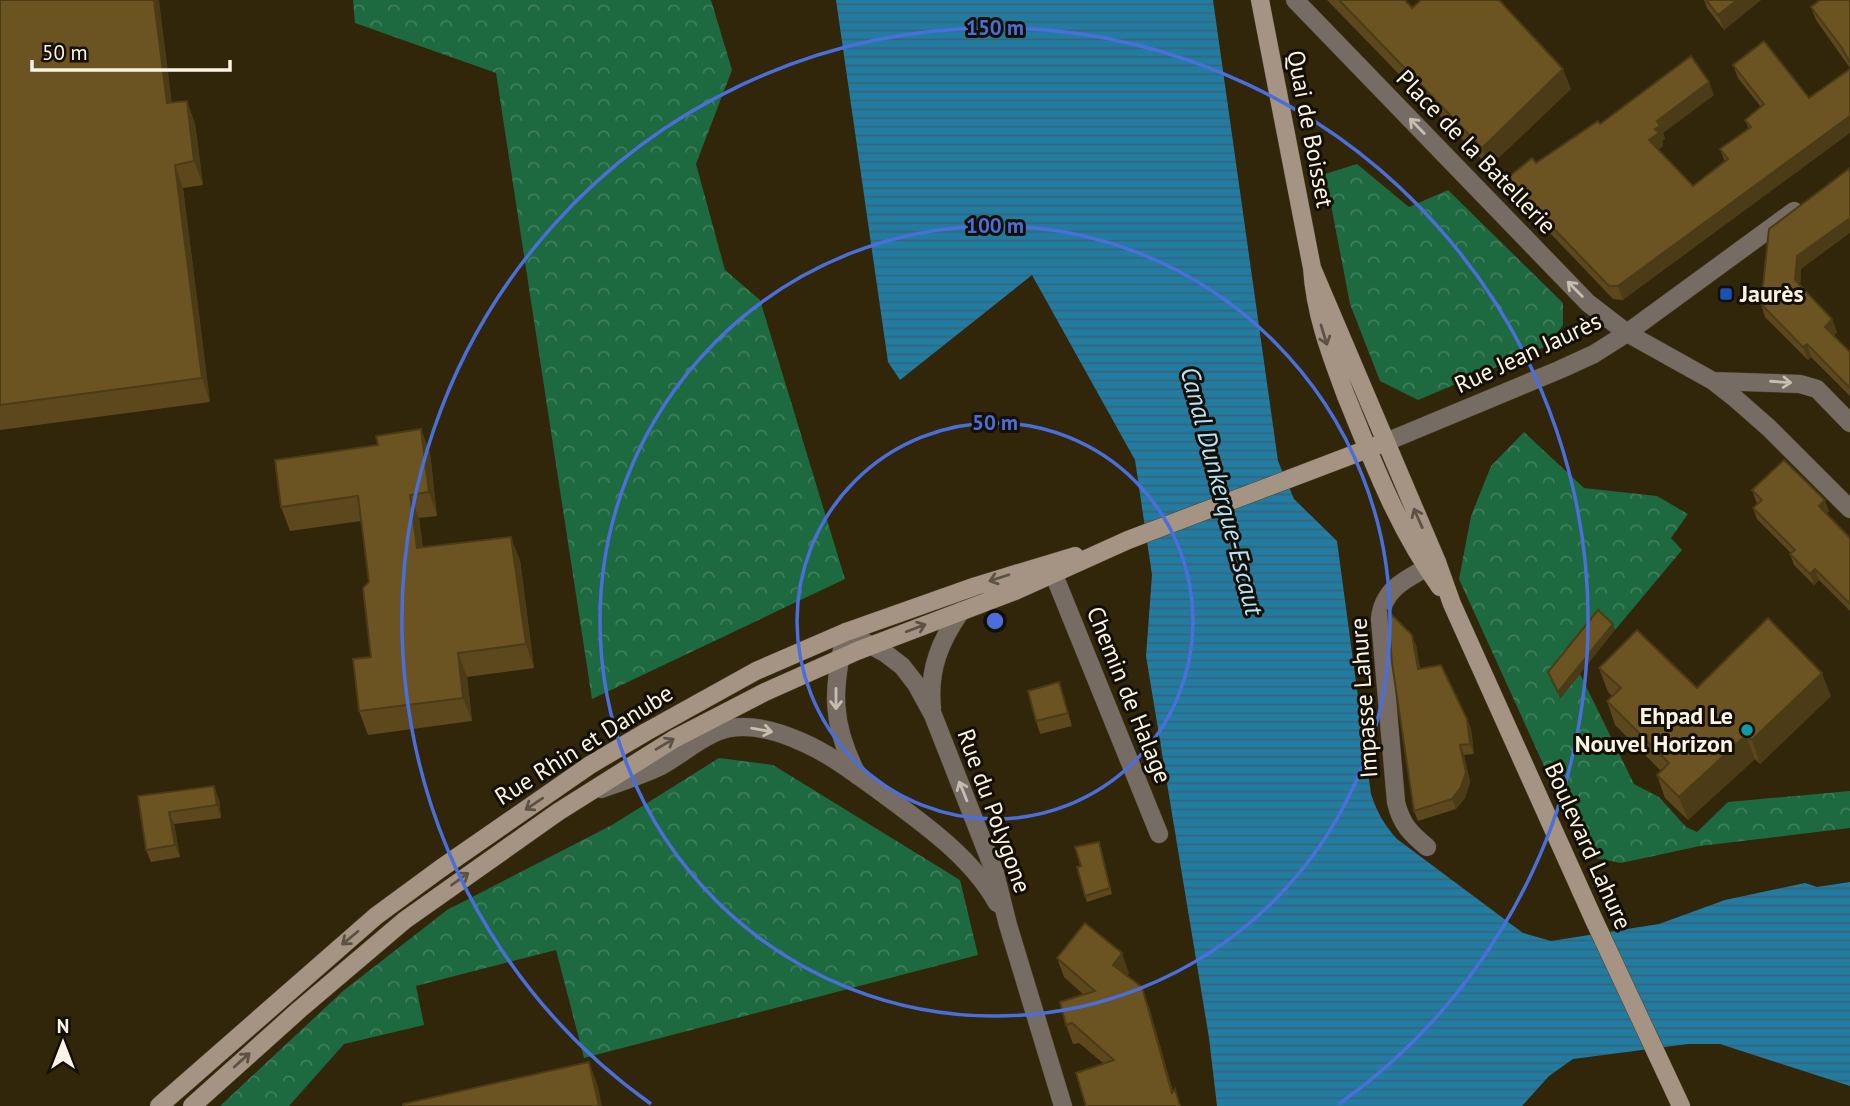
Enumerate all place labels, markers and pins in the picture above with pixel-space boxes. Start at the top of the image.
place label: Jaurès [1739,278,1804,309]
marker: Jaurès [1718,286,1734,302]
centre of rings [983,609,1007,633]
place label: Ehpad Le Nouvel Horizon [1575,700,1733,759]
marker: Ehpad Le Nouvel Horizon [1739,722,1755,738]

